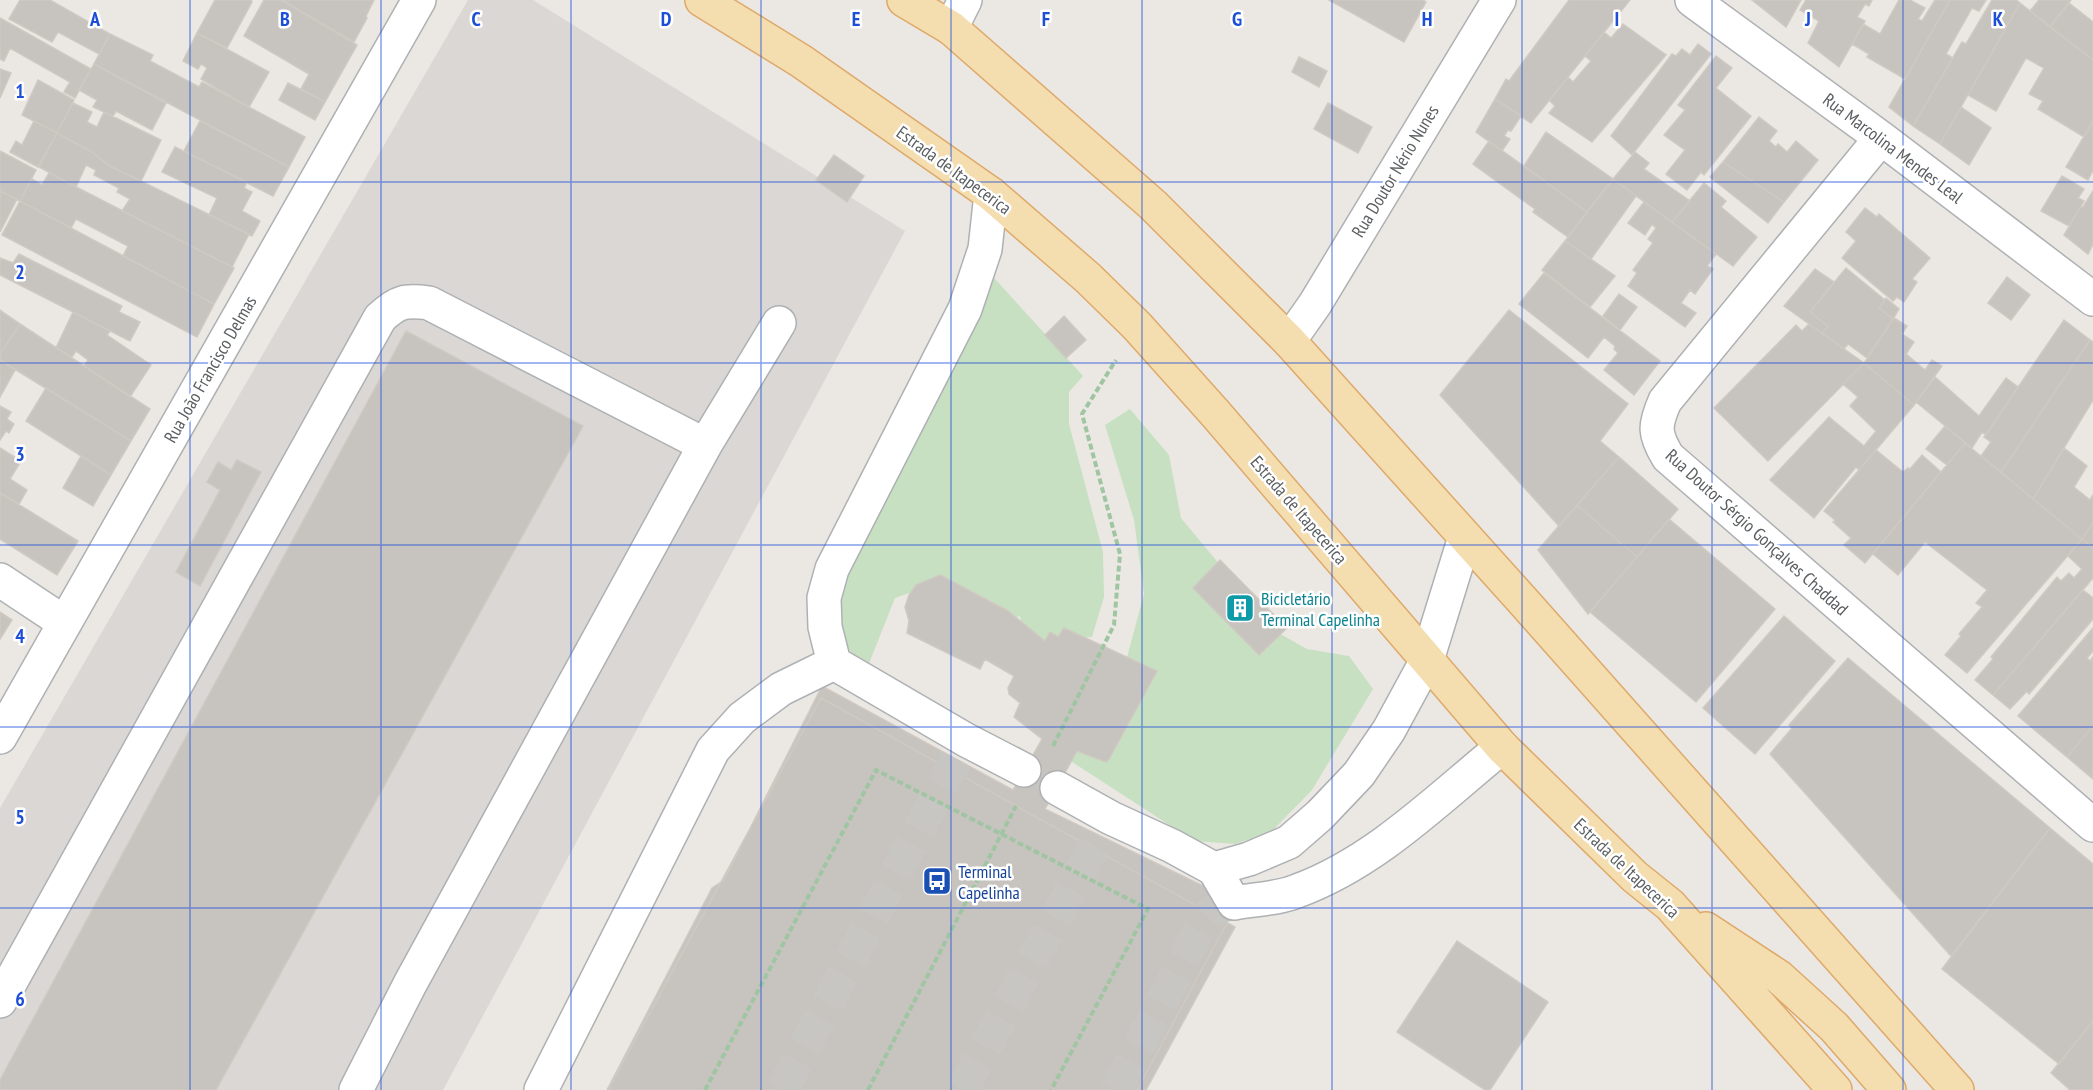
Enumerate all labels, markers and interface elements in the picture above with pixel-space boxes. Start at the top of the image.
text: A [89,6,101,32]
text: B [280,6,290,32]
text: C [471,6,481,32]
text: D [661,6,672,32]
text: E [852,6,860,32]
text: F [1042,6,1050,32]
text: G [1232,6,1242,32]
text: H [1422,6,1432,32]
text: I [1615,6,1619,32]
text: J [1804,6,1811,32]
text: K [1993,6,2004,32]
text: 1 [15,78,25,104]
street label: Rua Marcolina Mendes Leal [1818,88,1968,209]
street label: Rua Doutor Nério Nunes [1346,101,1444,241]
street label: Estrada de Itapecerica [892,121,1016,219]
text: 2 [15,259,25,285]
street label: Rua João Francisco Delmas [159,291,261,447]
text: 3 [15,441,25,467]
street label: Rua Doutor Sérgio Gonçalves Chaddad [1661,444,1853,620]
street label: Estrada de Itapecerica [1246,451,1352,569]
place label: Bicicletário Terminal Capelinha [1261,587,1380,631]
building icon: Bicicletário Terminal Capelinha [1224,592,1256,624]
text: 4 [15,623,25,649]
text: 5 [15,804,25,830]
street label: Estrada de Itapecerica [1569,813,1685,923]
place label: Terminal Capelinha [958,860,1020,904]
bus stop icon: Terminal Capelinha [921,865,953,897]
text: 6 [15,986,25,1012]

